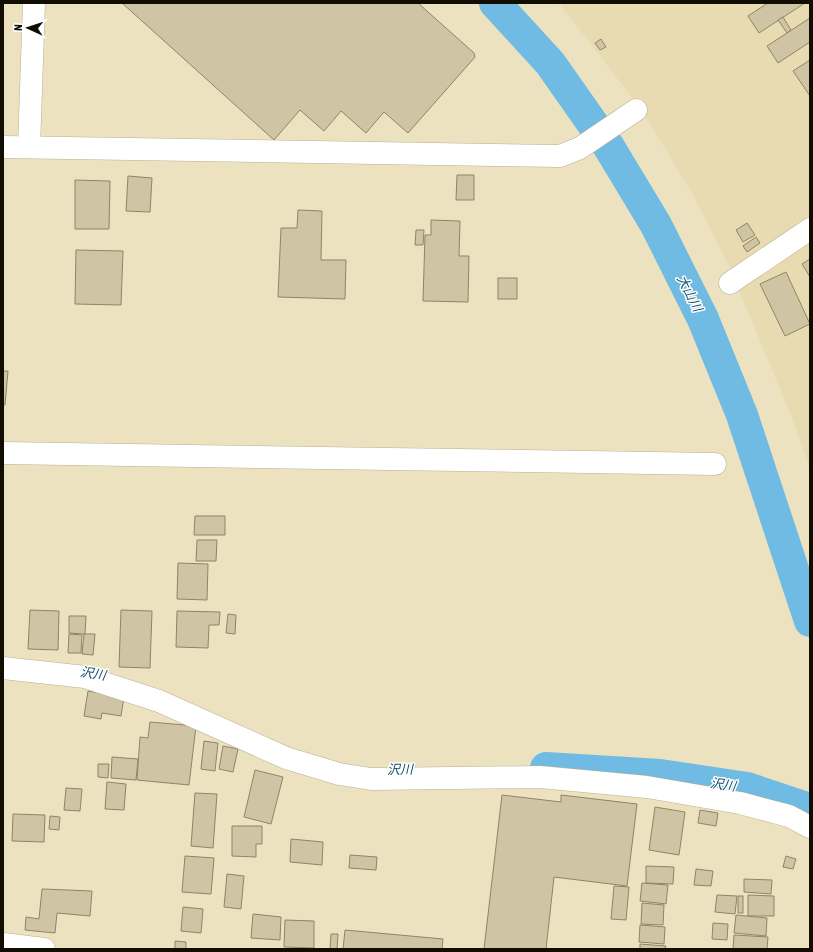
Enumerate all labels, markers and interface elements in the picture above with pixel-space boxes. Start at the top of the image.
north arrow [8,8,48,48]
text: N [12,24,24,31]
water label: 大山川 [674,272,706,316]
water label: 沢川 [79,664,109,683]
water label: 沢川 [387,762,415,777]
water label: 沢川 [709,775,739,794]

